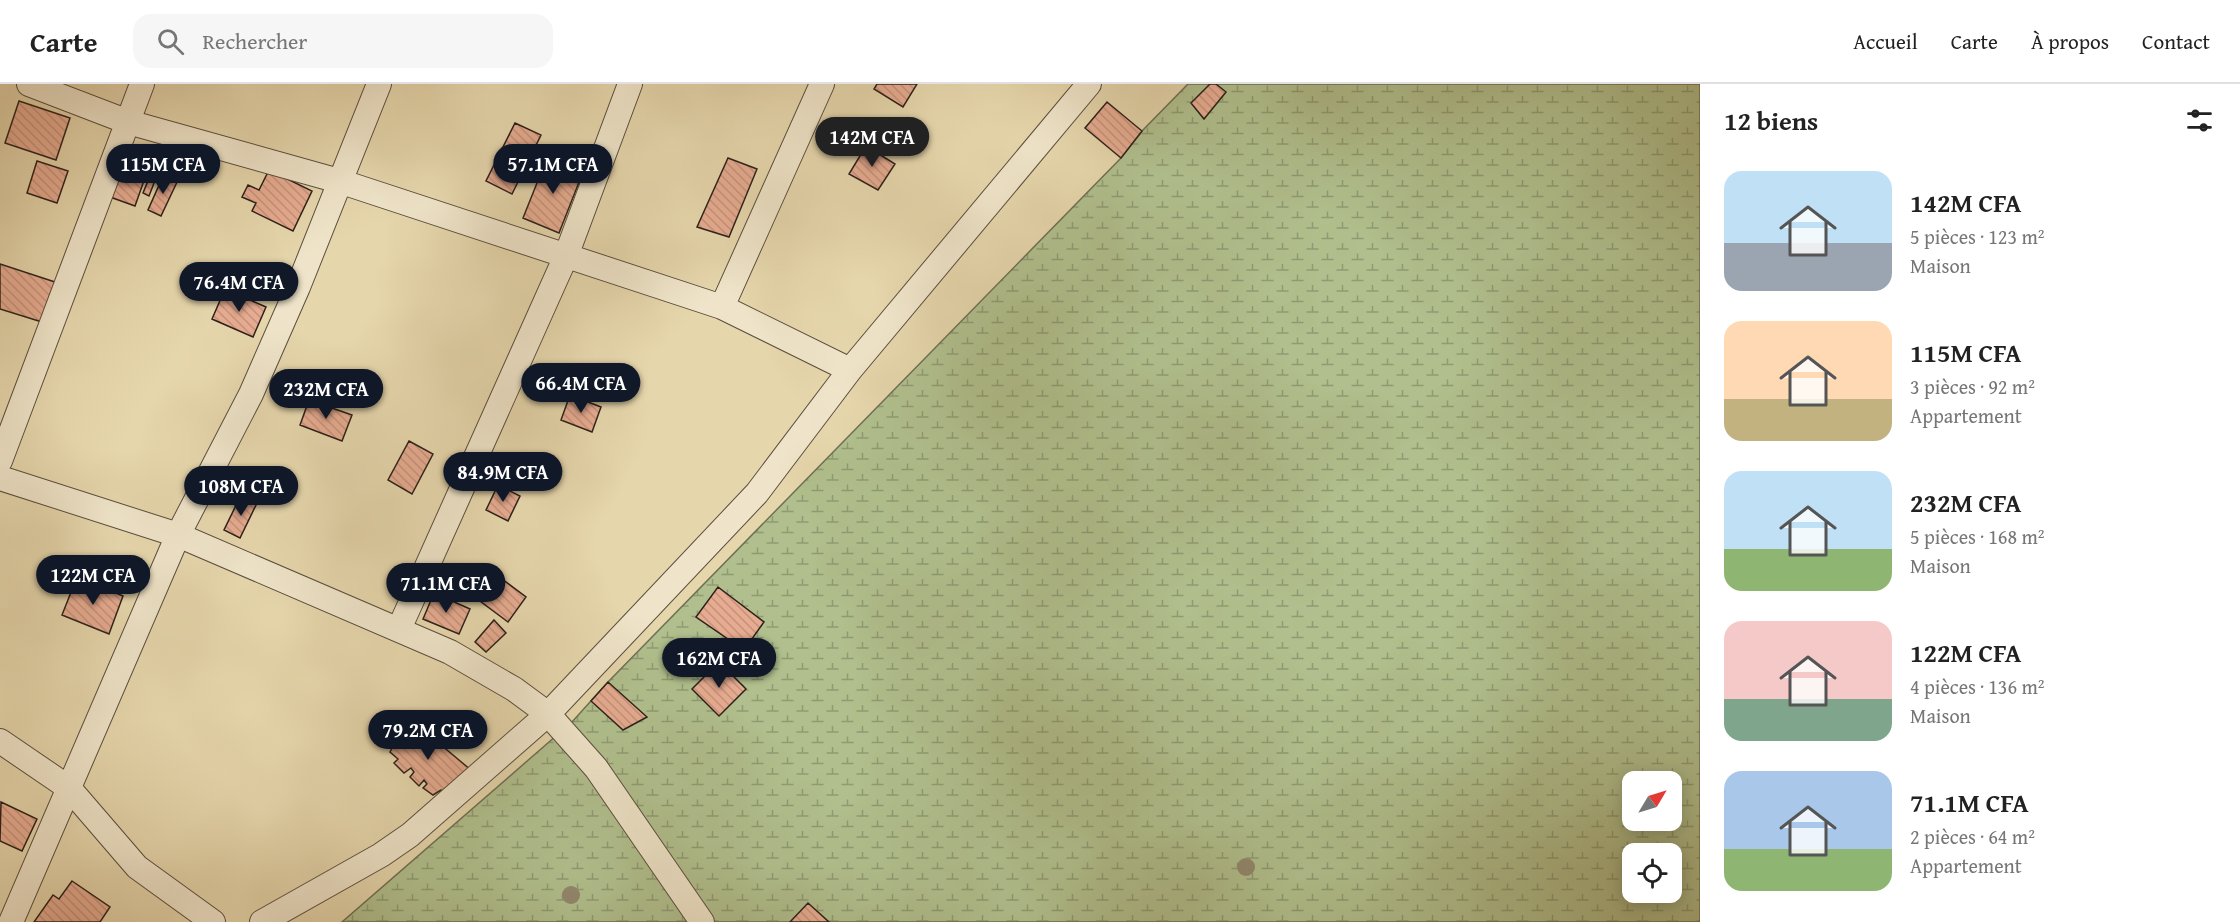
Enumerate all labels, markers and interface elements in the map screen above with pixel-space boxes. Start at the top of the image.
search box [133,14,553,68]
text: Carte [30,21,97,62]
icon: search [154,25,187,58]
text: Rechercher [202,25,307,57]
text: Accueil [1853,26,1918,57]
text: Carte [1951,26,1998,57]
text: À propos [2031,26,2109,57]
text: Contact [2142,26,2210,57]
text: 12 biens [1724,101,1818,140]
icon: filters [2183,104,2216,137]
pin: 142M CFA [810,117,934,168]
text: 142M CFA [829,122,915,151]
pin: 115M CFA [101,144,225,195]
pin: 57.1M CFA [484,144,622,195]
text: 115M CFA [120,149,206,178]
text: 57.1M CFA [507,149,599,178]
text: 142M CFA [1910,183,2021,222]
icon: home [1772,195,1844,267]
text: 5 pièces · 123 m² [1910,222,2045,251]
text: Maison [1910,251,1971,280]
pin: 76.4M CFA [170,262,308,313]
text: 76.4M CFA [193,267,285,296]
text: 115M CFA [1910,333,2021,372]
icon: home [1772,345,1844,417]
pin: 66.4M CFA [512,363,650,414]
text: 66.4M CFA [535,368,627,397]
pin: 232M CFA [264,369,388,420]
text: 3 pièces · 92 m² [1910,372,2035,401]
text: 232M CFA [283,374,369,403]
text: Appartement [1910,401,2022,430]
pin: 84.9M CFA [434,452,572,503]
text: 84.9M CFA [457,457,549,486]
pin: 108M CFA [179,466,303,517]
text: 108M CFA [198,471,284,500]
text: 232M CFA [1910,483,2021,522]
icon: home [1772,495,1844,567]
text: 5 pièces · 168 m² [1910,522,2045,551]
text: Maison [1910,551,1971,580]
pin: 122M CFA [31,555,155,606]
text: 122M CFA [50,560,136,589]
pin: 71.1M CFA [377,563,515,614]
text: 71.1M CFA [400,568,492,597]
text: 122M CFA [1910,633,2021,672]
pin: 162M CFA [657,638,781,689]
text: 162M CFA [676,643,762,672]
icon: home [1772,645,1844,717]
text: 4 pièces · 136 m² [1910,672,2045,701]
text: Maison [1910,701,1971,730]
pin: 79.2M CFA [359,710,497,761]
text: 79.2M CFA [382,715,474,744]
north arrow [1622,771,1682,831]
map controls [1622,771,1682,903]
text: 71.1M CFA [1910,783,2029,822]
icon: home [1772,795,1844,867]
text: 2 pièces · 64 m² [1910,822,2035,851]
button: locate [1622,843,1682,903]
text: Appartement [1910,851,2022,880]

